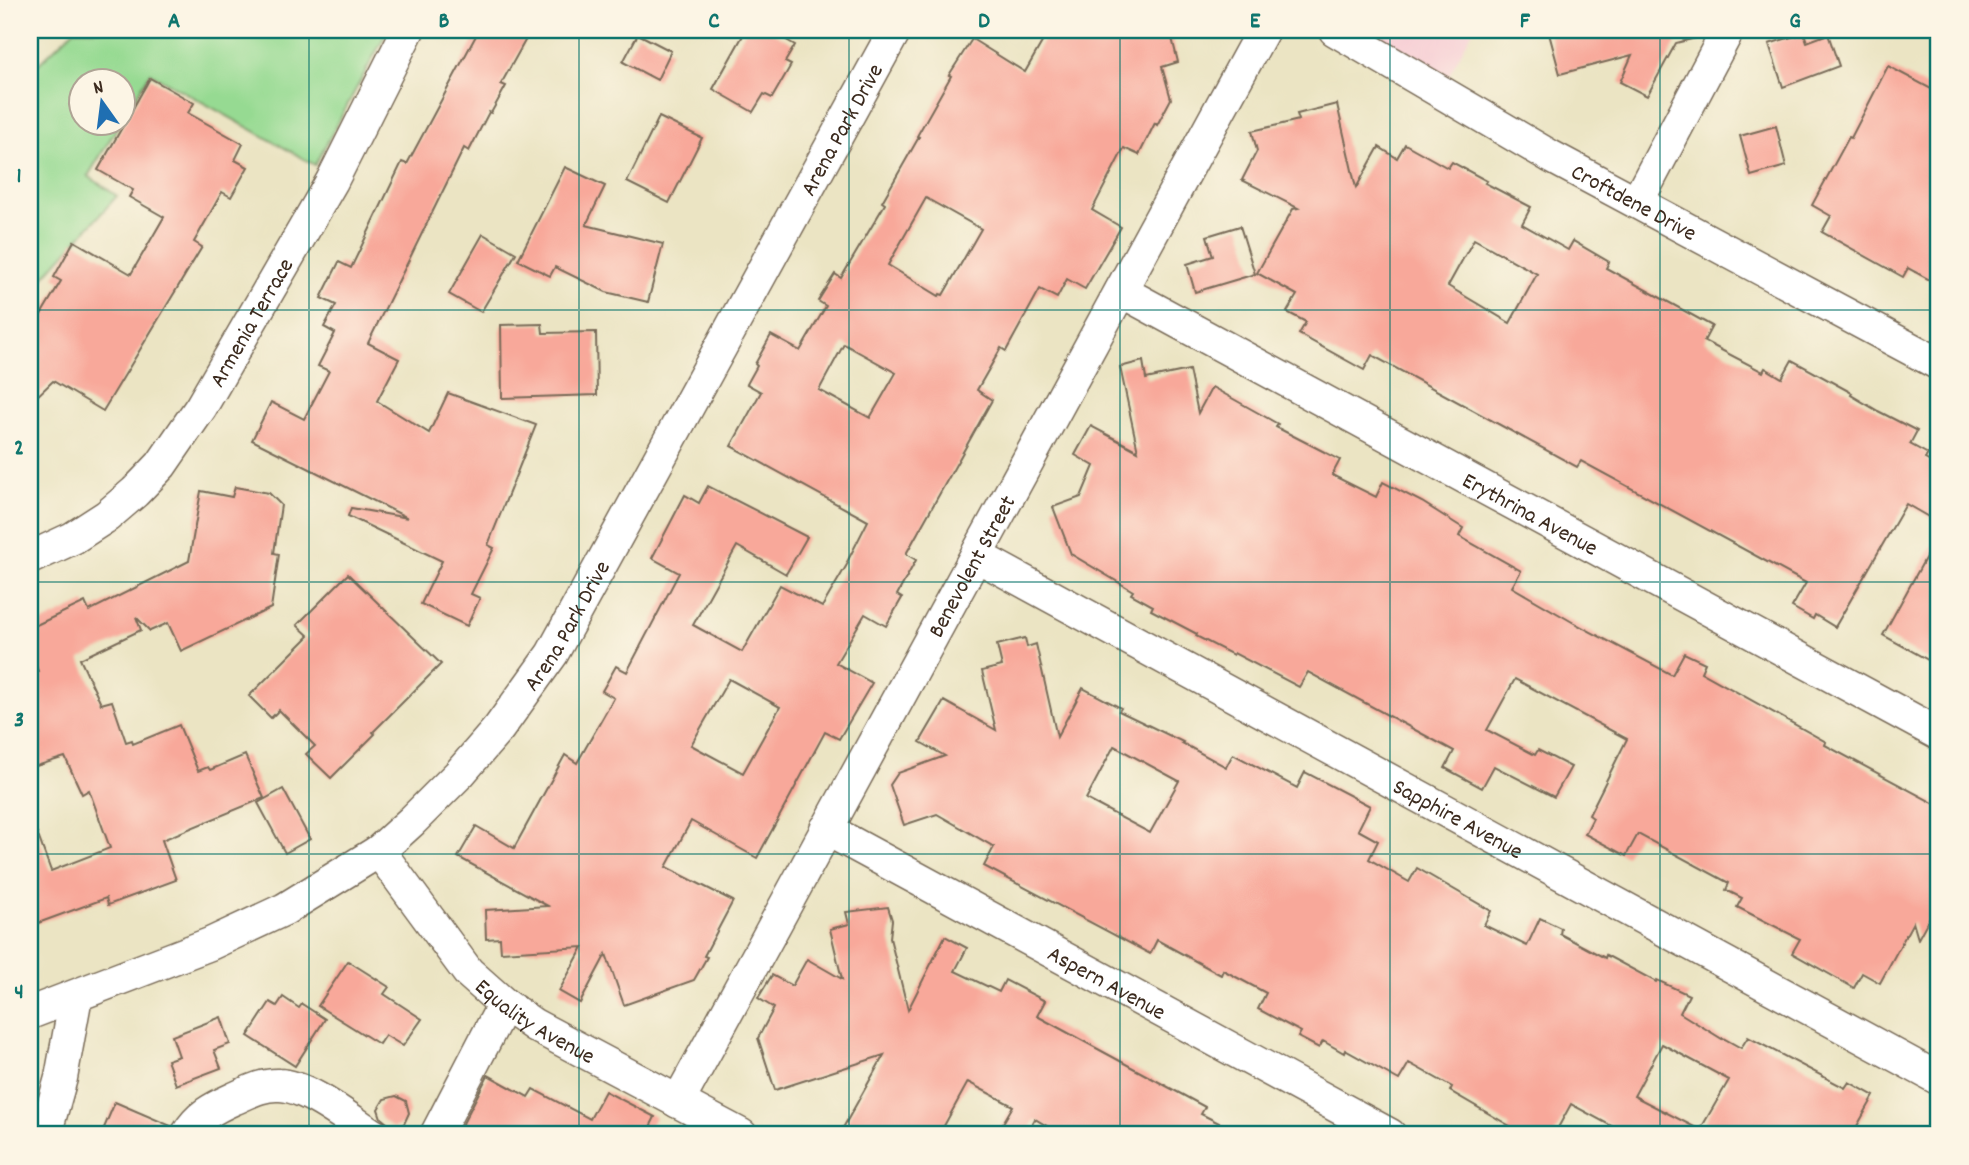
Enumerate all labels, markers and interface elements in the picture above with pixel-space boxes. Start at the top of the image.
text: A [168,6,180,39]
text: B [439,6,450,39]
text: C [708,6,720,39]
text: D [978,6,990,39]
text: E [1250,6,1261,39]
text: F [1520,6,1531,39]
text: G [1789,6,1801,39]
street label: Arena Park Drive [794,59,893,203]
north arrow [66,66,136,136]
text: N [91,75,107,103]
street label: Croftdene Drive [1564,157,1702,251]
text: 1 [16,161,22,194]
street label: Armenia Terrace [203,253,304,395]
text: 2 [14,433,24,466]
street label: Erythrina Avenue [1455,466,1603,566]
street label: Benevolent Street [922,490,1026,644]
street label: Arena Park Drive [517,555,620,699]
text: 3 [14,705,24,738]
street label: Sapphire Avenue [1386,772,1528,870]
street label: Aspern Avenue [1040,939,1171,1030]
street label: Equality Avenue [466,972,600,1074]
text: 4 [14,977,24,1010]

